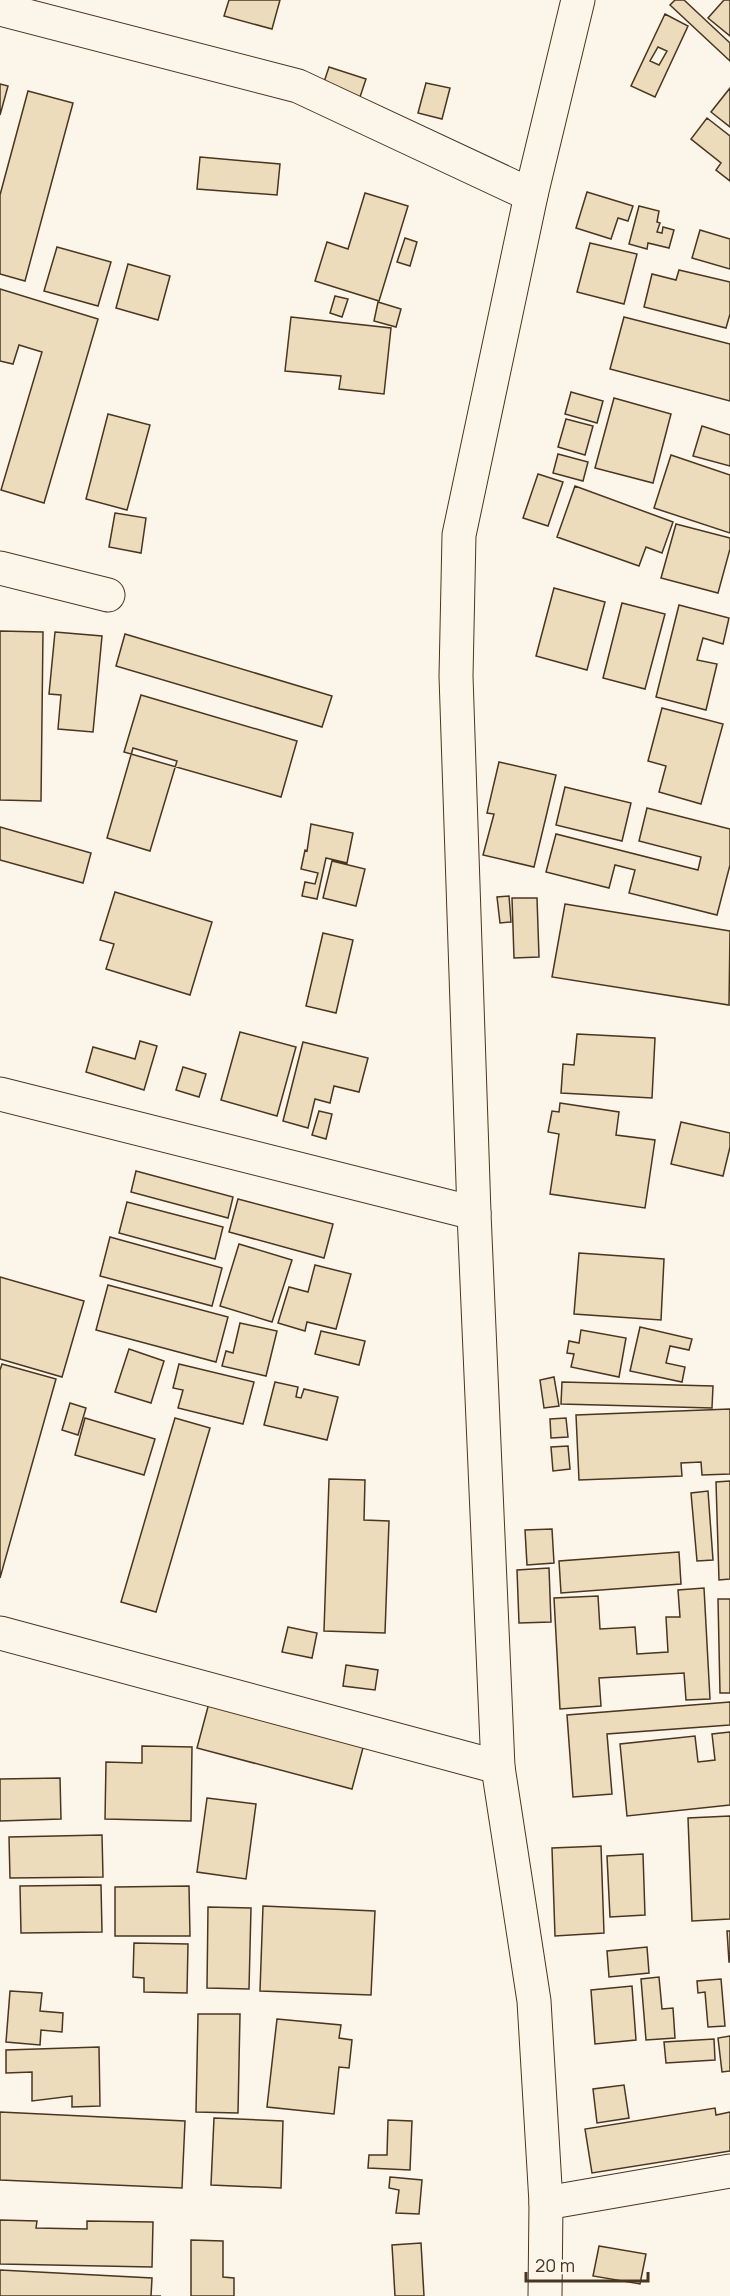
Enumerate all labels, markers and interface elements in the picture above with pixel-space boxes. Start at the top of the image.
scale bar [526,2245,648,2283]
text: 20 m [535,2253,575,2277]

